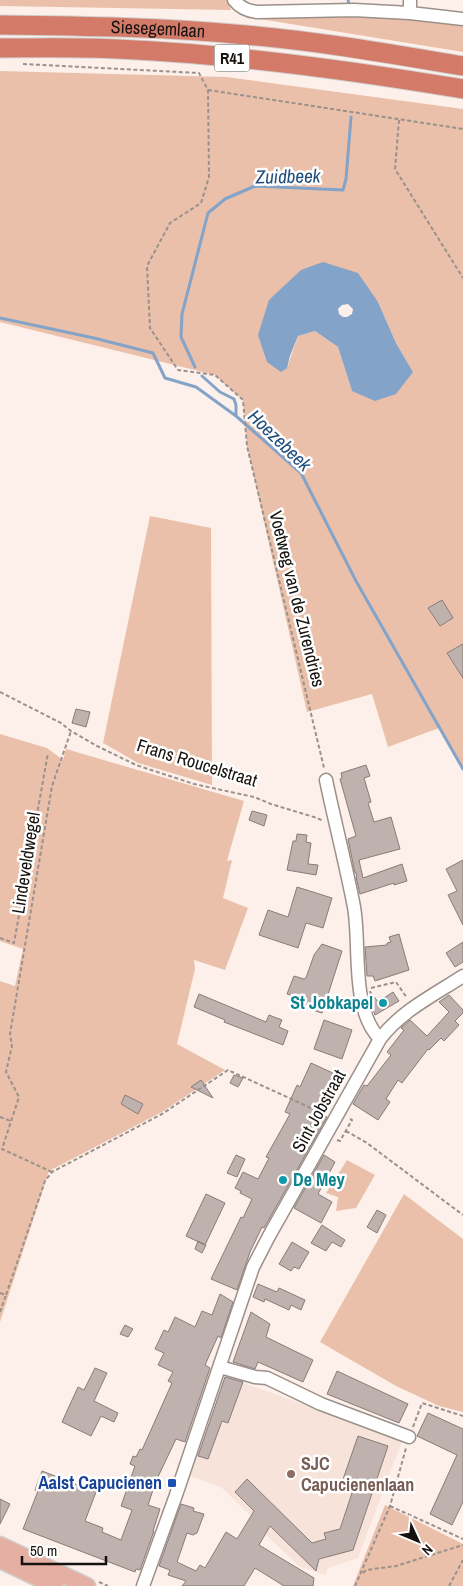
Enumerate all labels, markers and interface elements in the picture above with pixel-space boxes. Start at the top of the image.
street label: Siesegemlaan [110,14,206,44]
road number: R41 [214,44,250,72]
water label: Zuidbeek [254,162,322,190]
water label: Hoezebeek [243,403,318,478]
street label: Voetweg van de Zurendries [264,508,331,689]
street label: Frans Roucelstraat [134,732,260,793]
street label: Lindeveldwegel [5,810,46,916]
place label: St Jobkapel [290,990,373,1015]
marker: St Jobkapel [377,997,389,1009]
street label: Sint Jobstraat [286,1065,352,1157]
place label: De Mey [293,1167,345,1192]
marker: De Mey [277,1174,289,1186]
place label: SJC Capucienenlaan [301,1451,414,1497]
marker: SJC Capucienenlaan [285,1468,297,1480]
place label: Aalst Capucienen [38,1470,162,1495]
marker: Aalst Capucienen [166,1477,178,1489]
north arrow [393,1516,443,1566]
scale bar [22,1534,106,1566]
text: 50 m [30,1540,57,1561]
text: N [418,1541,437,1559]

